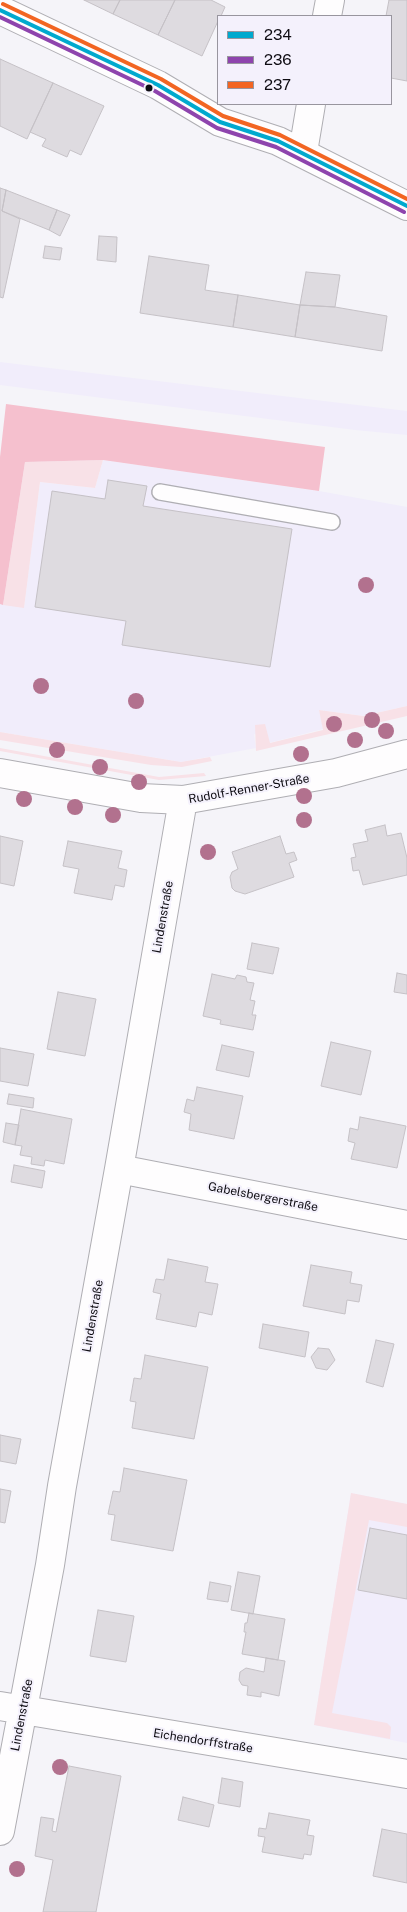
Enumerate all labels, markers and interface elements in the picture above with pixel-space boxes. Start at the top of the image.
legend [217,15,392,105]
text: 234 [264,26,292,43]
text: 236 [264,51,292,68]
text: 237 [264,76,291,93]
unlabelled marker [144,83,154,93]
street label: Rudolf-Renner-Straße [187,771,311,807]
street label: Lindenstraße [150,880,176,954]
street label: Gabelsbergerstraße [207,1179,319,1215]
street label: Lindenstraße [80,1279,106,1353]
street label: Lindenstraße [8,1678,36,1752]
street label: Eichendorffstraße [152,1726,254,1756]

